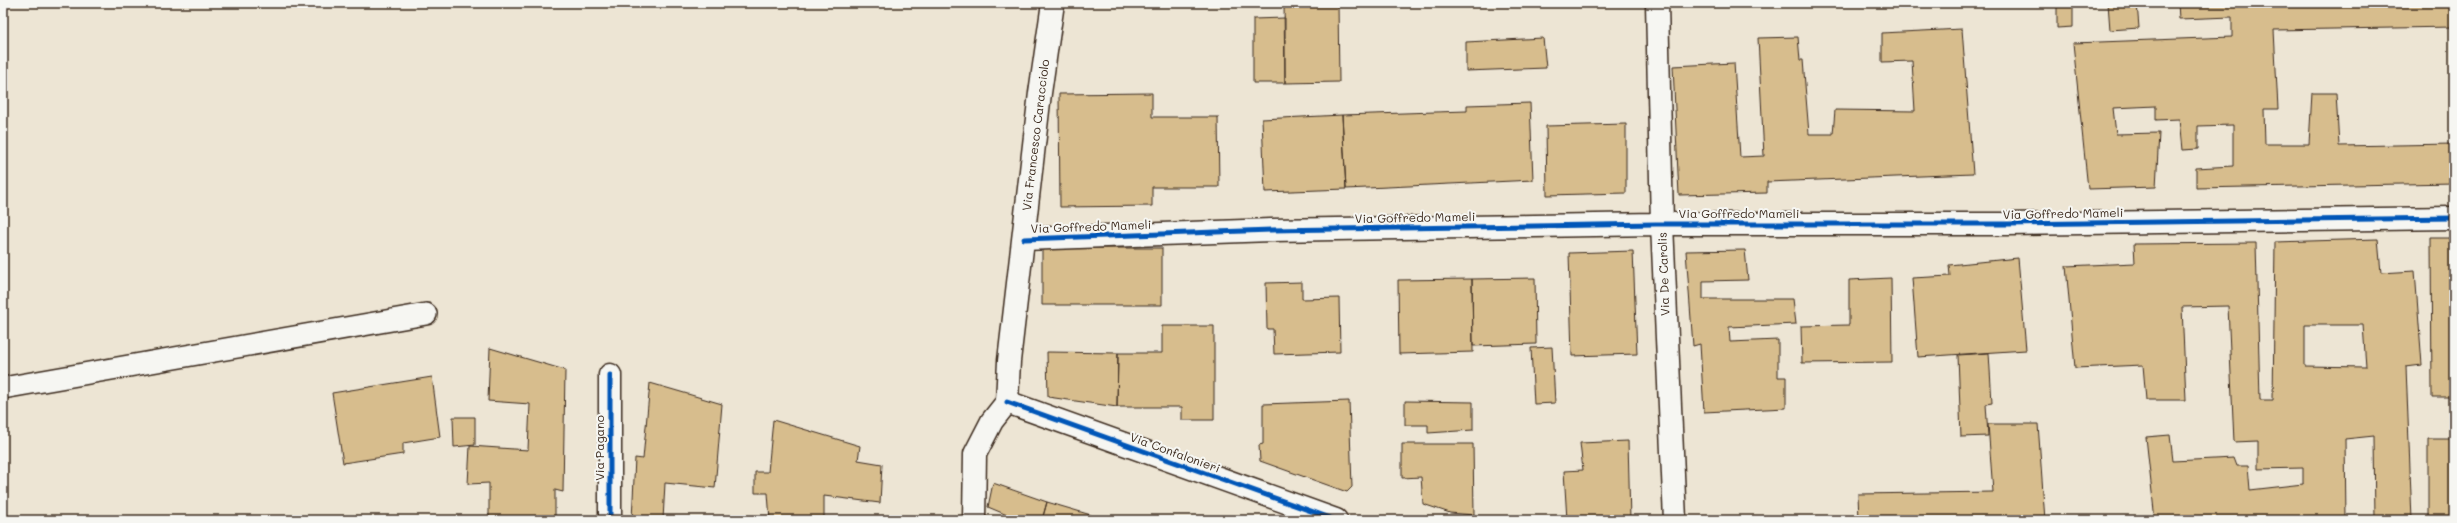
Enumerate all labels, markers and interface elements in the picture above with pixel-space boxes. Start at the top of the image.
street label: Via Francesco Caracciolo [1018,58,1052,212]
street label: Via Goffredo Mameli [2002,204,2124,222]
street label: Via Goffredo Mameli [1679,205,1799,221]
street label: Via Goffredo Mameli [1354,208,1476,226]
street label: Via Goffredo Mameli [1030,216,1152,236]
street label: Via De Carolis [1654,232,1672,316]
street label: Via Pagano [591,415,607,481]
street label: Via Confalonieri [1128,428,1223,476]

